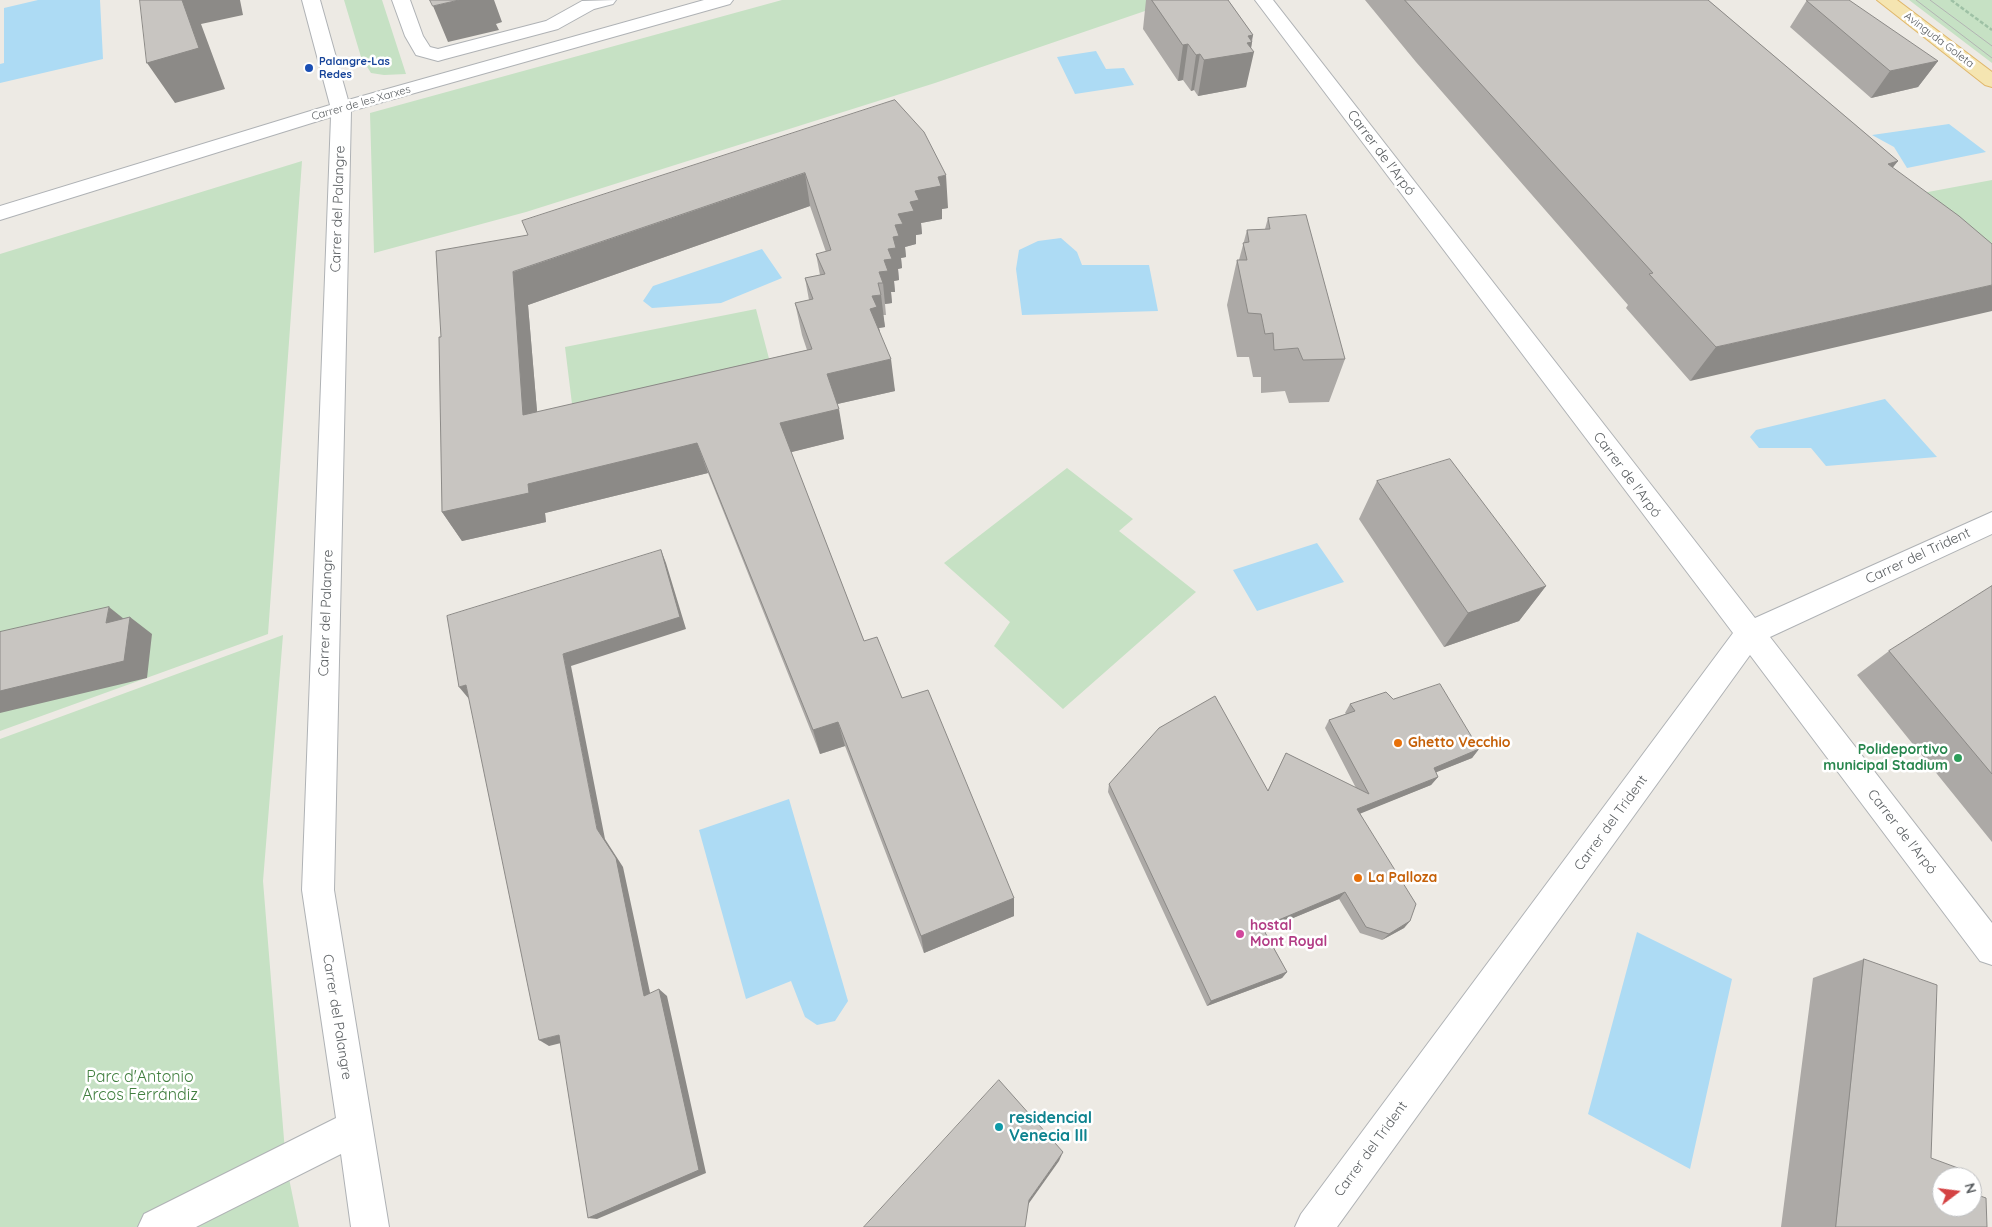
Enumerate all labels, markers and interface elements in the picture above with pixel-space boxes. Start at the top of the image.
street label: Avinguda Goleta [1901,9,1977,71]
place label: Palangre-Las Redes [319,55,390,81]
marker: Palangre-Las Redes [303,62,315,74]
street label: Carrer de les Xarxes [310,83,412,123]
street label: Carrer de l'Arpó [1343,107,1419,199]
street label: Carrer del Palangre [327,145,349,273]
street label: Carrer de l'Arpó [1589,429,1665,521]
street label: Carrer del Trident [1863,524,1973,588]
street label: Carrer del Palangre [315,549,337,677]
place label: Ghetto Vecchio [1408,735,1510,751]
marker: Ghetto Vecchio [1392,737,1404,749]
place label: Polideportivo municipal Stadium [1823,742,1948,774]
marker: Polideportivo municipal Stadium [1952,752,1964,764]
street label: Carrer del Trident [1571,772,1651,874]
street label: Carrer de l'Arpó [1864,786,1940,878]
place label: La Palloza [1368,870,1437,886]
marker: La Palloza [1352,872,1364,884]
place label: hostal Mont Royal [1250,918,1327,950]
marker: hostal Mont Royal [1234,928,1246,940]
street label: Carrer del Palangre [319,953,355,1081]
park label: Parc d'Antonio Arcos Ferrándiz [82,1067,198,1105]
street label: Carrer del Trident [1331,1098,1411,1200]
place label: residencial Venecia III [1009,1108,1092,1146]
marker: residencial Venecia III [993,1121,1005,1133]
north arrow [1932,1167,1982,1217]
text: N [1960,1181,1981,1196]

